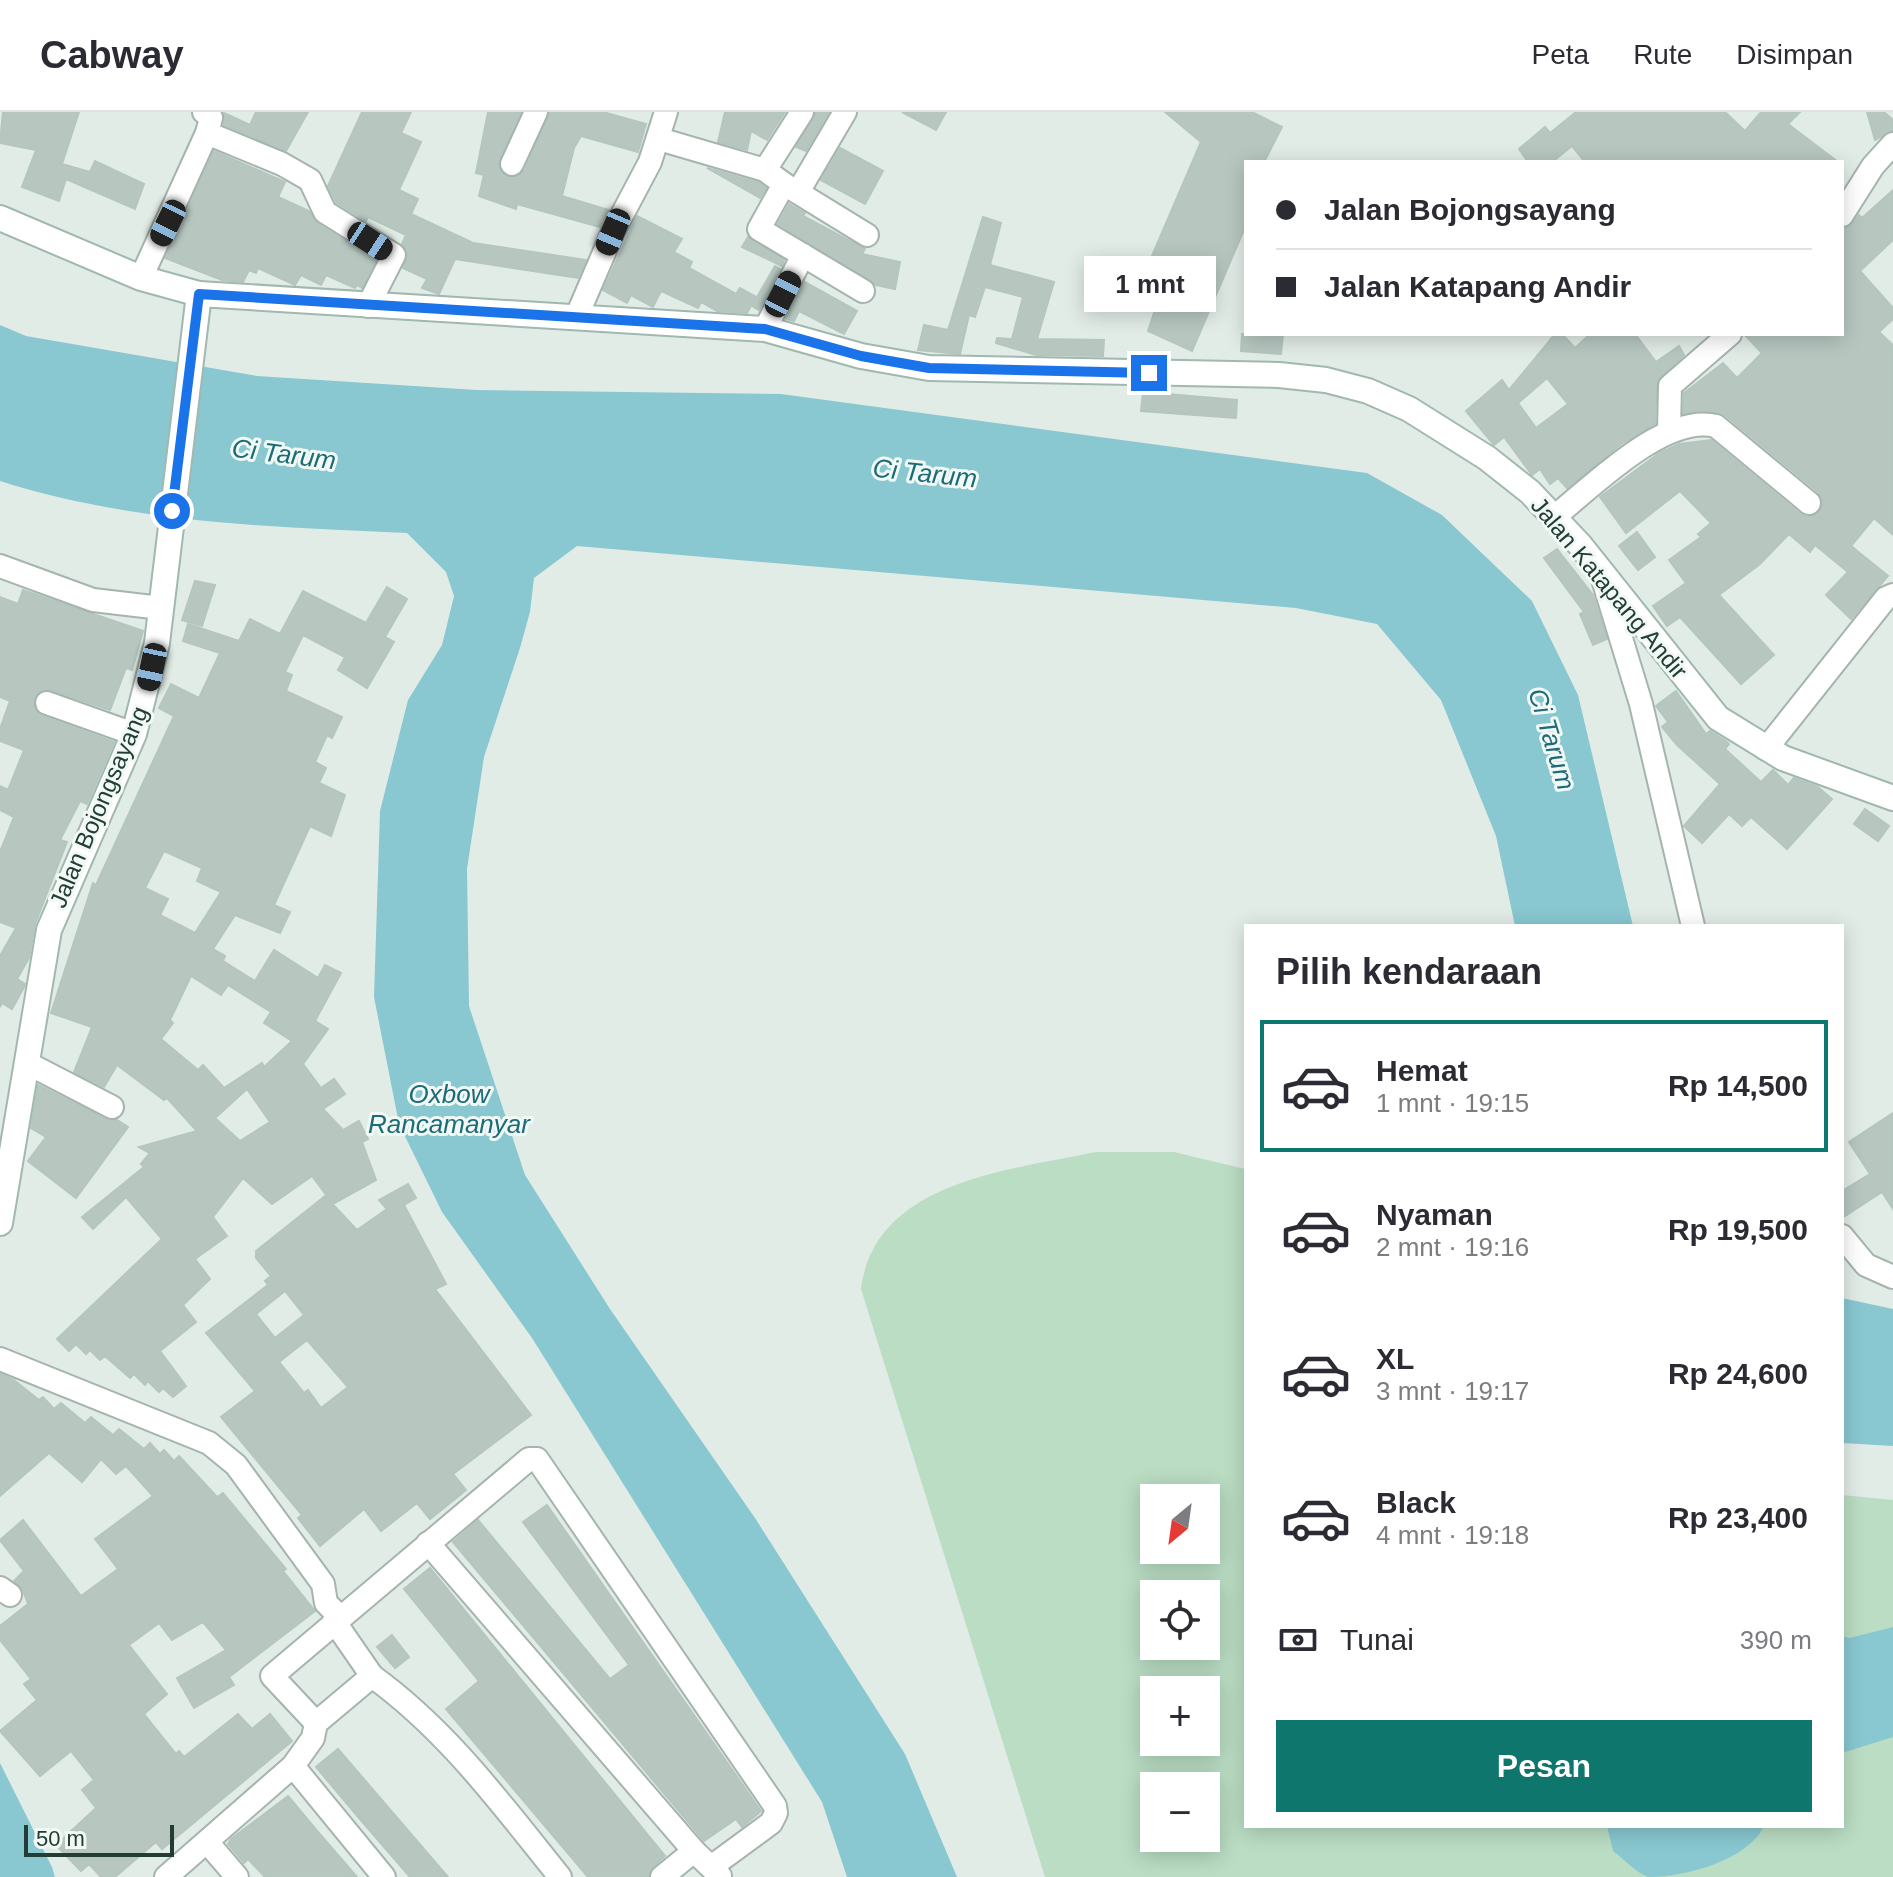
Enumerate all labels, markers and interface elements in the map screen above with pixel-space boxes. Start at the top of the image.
text: Cabway [40,34,184,76]
text: Peta [1532,39,1589,70]
text: Rute [1633,39,1692,70]
text: Disimpan [1736,39,1853,70]
text: Jalan Bojongsayang [1324,193,1616,226]
car [147,196,189,250]
car [593,205,633,259]
car [343,218,397,264]
callout: 1 mnt [1083,257,1215,313]
car [761,267,805,321]
text: 1 mnt [1115,269,1185,299]
text: Jalan Katapang Andir [1324,270,1631,303]
route end [1131,355,1167,391]
water label: Ci Tarum [230,433,338,475]
water label: Ci Tarum [871,453,979,493]
street label: Jalan Katapang Andir [1526,492,1693,684]
route start [154,493,190,529]
car [135,641,169,693]
water label: Ci Tarum [1522,685,1582,793]
street label: Jalan Bojongsayang [44,702,153,912]
text: Pilih kendaraan [1276,951,1542,992]
icon: car [1280,1050,1352,1122]
text: Hemat [1376,1054,1468,1087]
text: Rp 14,500 [1668,1069,1808,1102]
water label: Oxbow Rancamanyar [368,1079,531,1139]
text: 1 mnt · 19:15 [1376,1088,1529,1118]
icon: car [1280,1194,1352,1266]
text: Nyaman [1376,1198,1493,1231]
text: Rp 19,500 [1668,1213,1808,1246]
text: 2 mnt · 19:16 [1376,1232,1529,1262]
icon: car [1280,1338,1352,1410]
text: XL [1376,1342,1414,1375]
text: Rp 24,600 [1668,1357,1808,1390]
text: 3 mnt · 19:17 [1376,1376,1529,1406]
icon: car [1280,1482,1352,1554]
north arrow [1140,1484,1220,1564]
map controls [1140,1484,1220,1852]
text: Black [1376,1486,1456,1519]
text: Rp 23,400 [1668,1501,1808,1534]
text: 4 mnt · 19:18 [1376,1520,1529,1550]
button: locate [1140,1580,1220,1660]
icon: cash [1276,1618,1320,1662]
text: Tunai [1340,1623,1414,1656]
text: 390 m [1740,1625,1812,1655]
button: + [1140,1676,1220,1756]
button: Pesan [1276,1720,1812,1812]
button: − [1140,1772,1220,1852]
scale bar [24,1821,174,1857]
text: 50 m [36,1826,85,1851]

